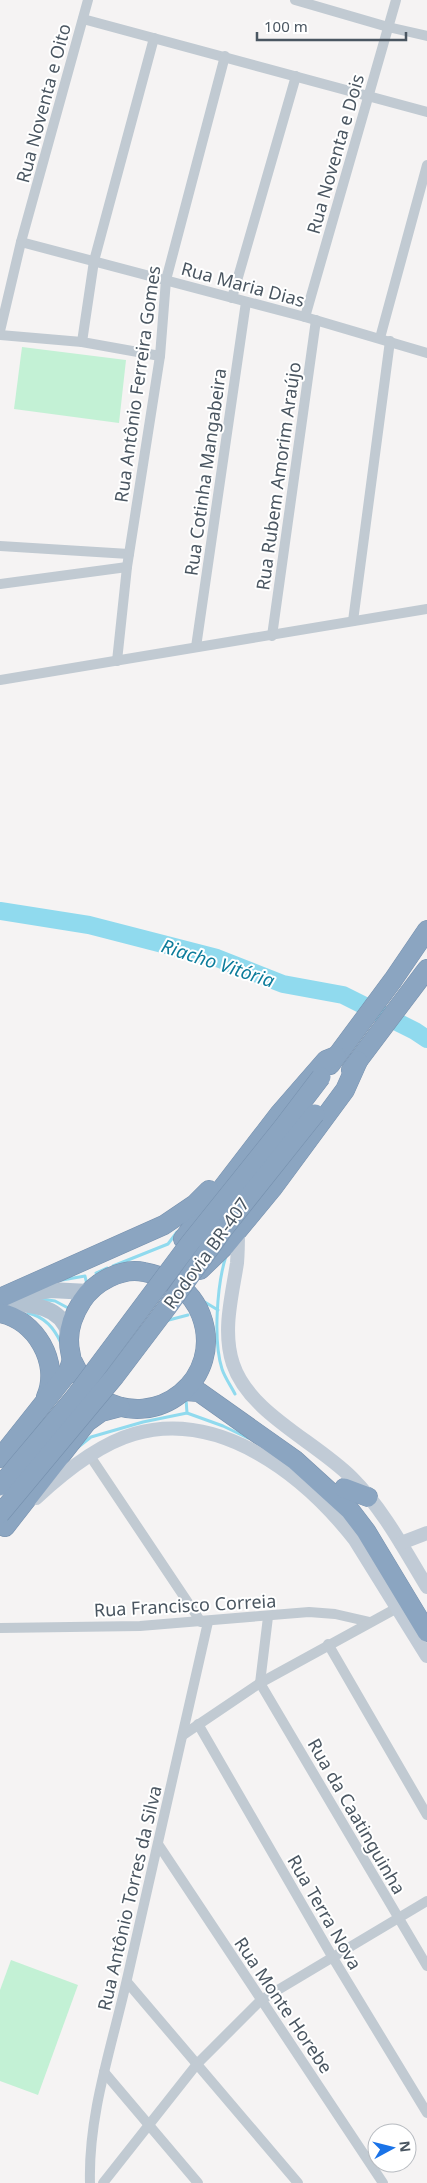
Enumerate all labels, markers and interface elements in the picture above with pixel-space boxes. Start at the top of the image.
scale bar [257,10,406,42]
text: 100 m [264,16,308,36]
street label: Rua Noventa e Oito [10,21,76,185]
street label: Rua Noventa e Dois [301,71,369,237]
street label: Rua Maria Dias [179,256,307,312]
street label: Rua Antônio Ferreira Gomes [109,264,165,504]
street label: Rua Rubem Amorim Araújo [250,360,306,592]
street label: Rua Cotinha Mangabeira [179,367,231,577]
water label: Riacho Vitória [158,932,278,994]
street label: Rodovia BR-407 [158,1193,254,1313]
street label: Rua Francisco Correia [93,1588,277,1622]
street label: Rua da Caatinguinha [303,1734,411,1898]
street label: Rua Antônio Torres da Silva [91,1783,167,2013]
street label: Rua Terra Nova [282,1850,368,1974]
street label: Rua Monte Horebe [229,1932,339,2078]
north arrow [367,2123,417,2173]
text: N [395,2140,416,2153]

